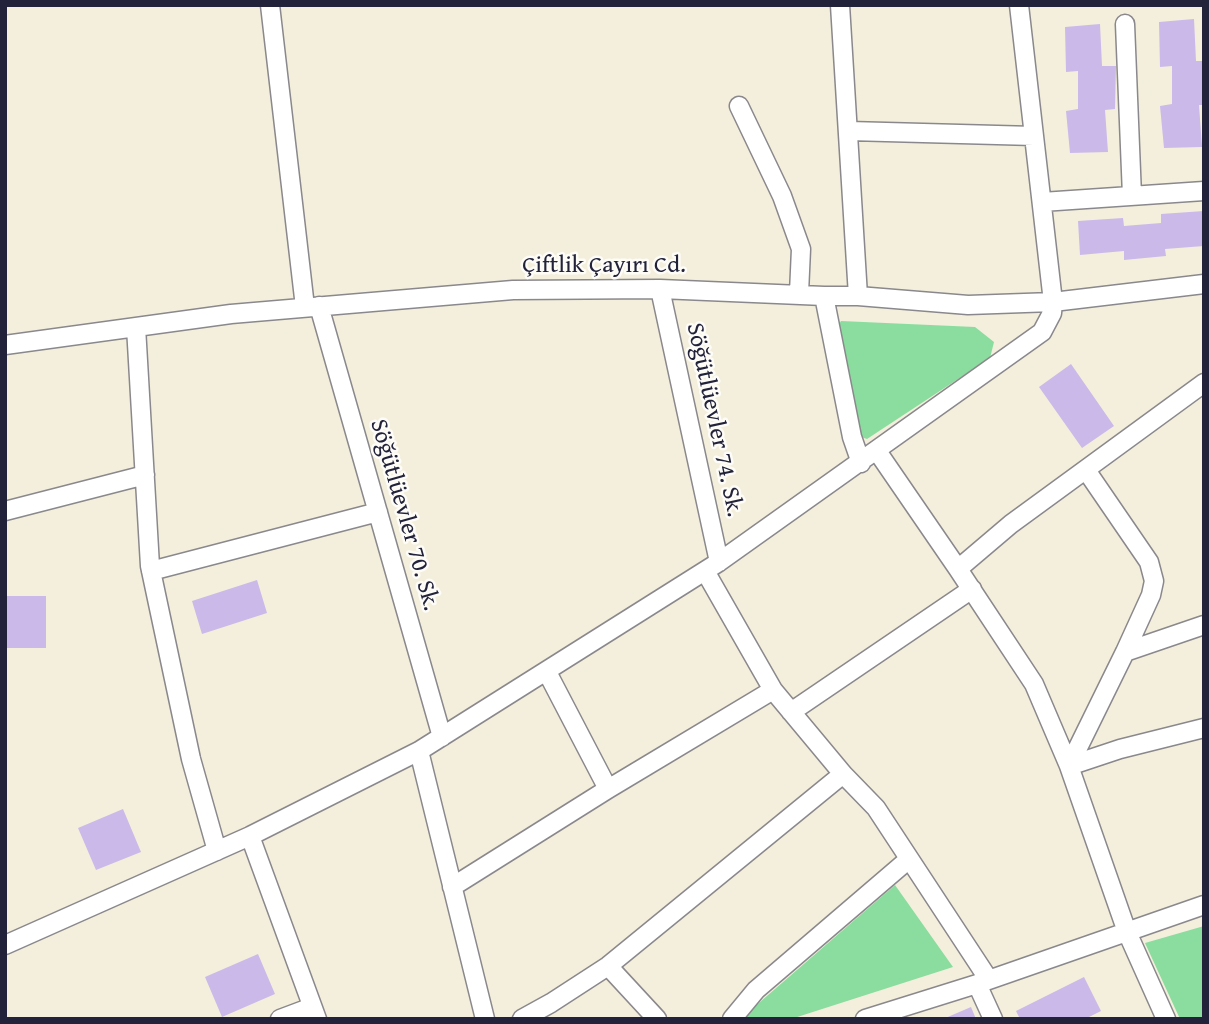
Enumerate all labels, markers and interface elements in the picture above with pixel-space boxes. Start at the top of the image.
street label: Çiftlik Çayırı Cd. [522,252,686,280]
street label: Söğütlüevler 74. Sk. [679,320,749,520]
street label: Söğütlüevler 70. Sk. [363,416,445,614]

